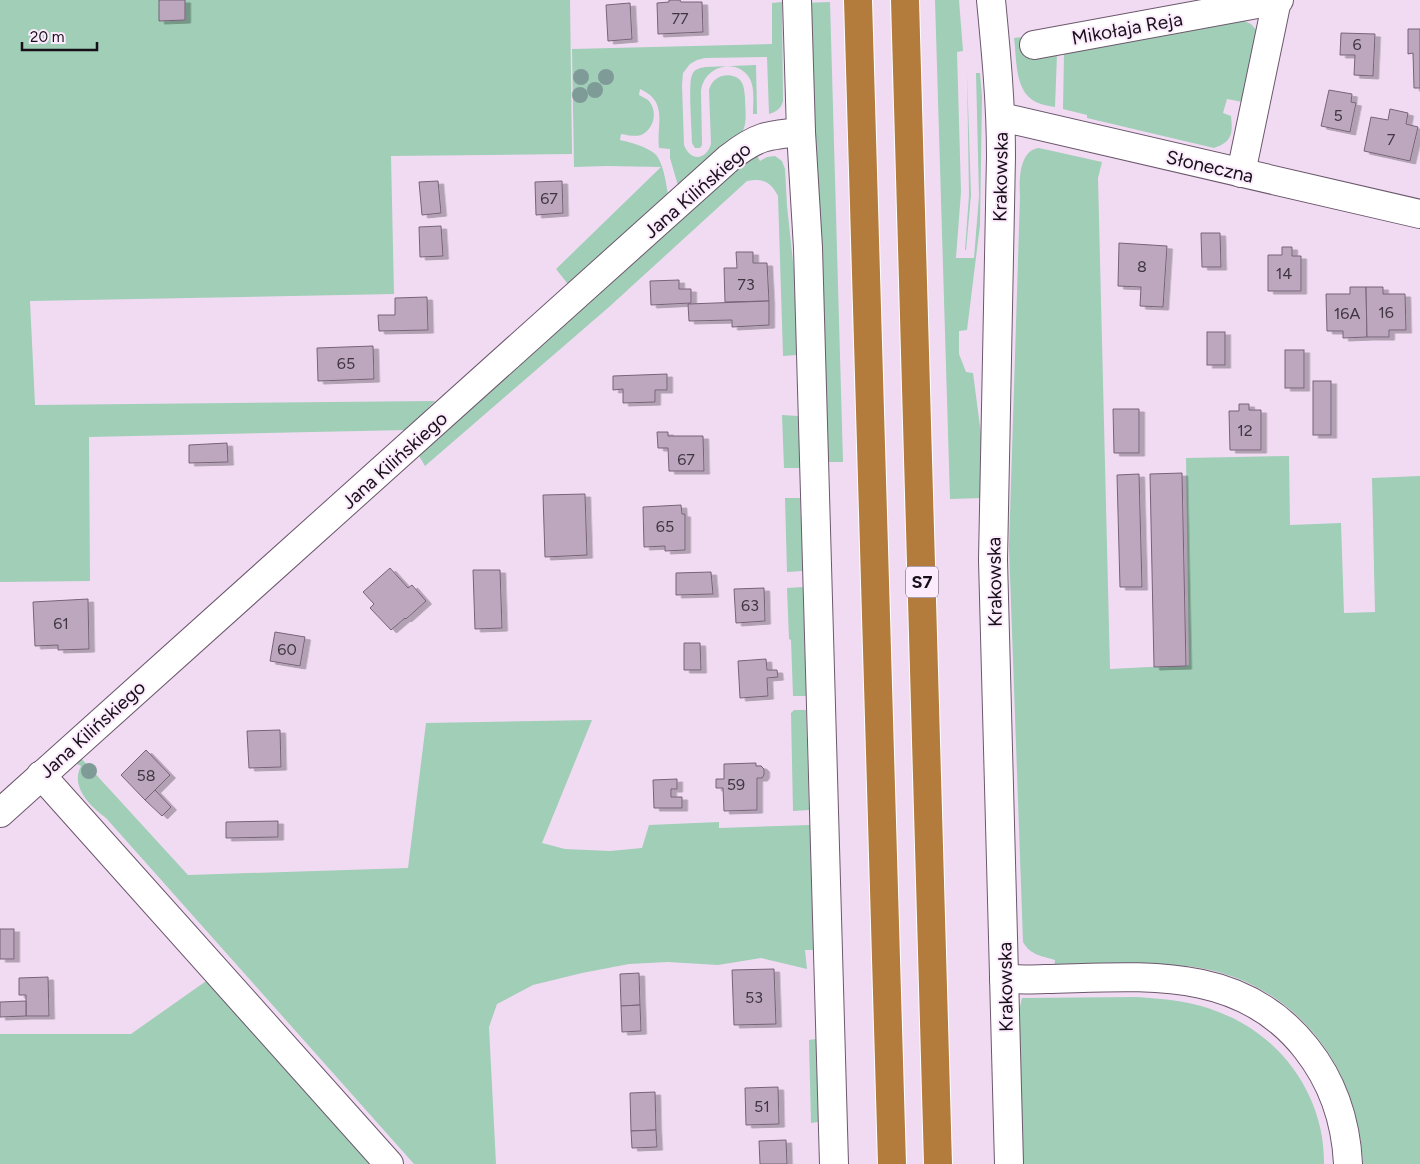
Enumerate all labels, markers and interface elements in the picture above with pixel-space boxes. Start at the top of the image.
street label: Mikołaja Reja [1070,7,1184,50]
house number: 77 [671,9,689,28]
scale bar [22,20,98,52]
text: 20 m [30,28,64,46]
house number: 6 [1352,35,1362,54]
house number: 5 [1333,106,1343,125]
house number: 7 [1387,130,1396,149]
street label: Krakowska [988,132,1013,222]
street label: Jana Kilińskiego [639,138,756,243]
street label: Słoneczna [1164,145,1256,188]
house number: 67 [540,189,558,208]
house number: 8 [1137,257,1147,276]
house number: 14 [1276,264,1292,283]
house number: 73 [737,275,755,294]
house number: 16 [1378,303,1394,322]
house number: 16A [1334,304,1360,323]
house number: 65 [337,354,355,373]
street label: Jana Kilińskiego [337,407,452,514]
house number: 12 [1237,421,1253,440]
house number: 67 [677,450,695,469]
house number: 65 [656,517,674,536]
street label: Krakowska [982,537,1007,627]
road number: S7 [906,566,938,598]
house number: 63 [741,596,759,615]
house number: 61 [53,614,69,633]
house number: 60 [277,640,297,659]
street label: Jana Kilińskiego [35,676,150,783]
house number: 58 [136,766,156,785]
house number: 59 [727,775,745,794]
street label: Krakowska [993,942,1018,1032]
house number: 53 [745,988,763,1007]
house number: 51 [754,1097,770,1116]

